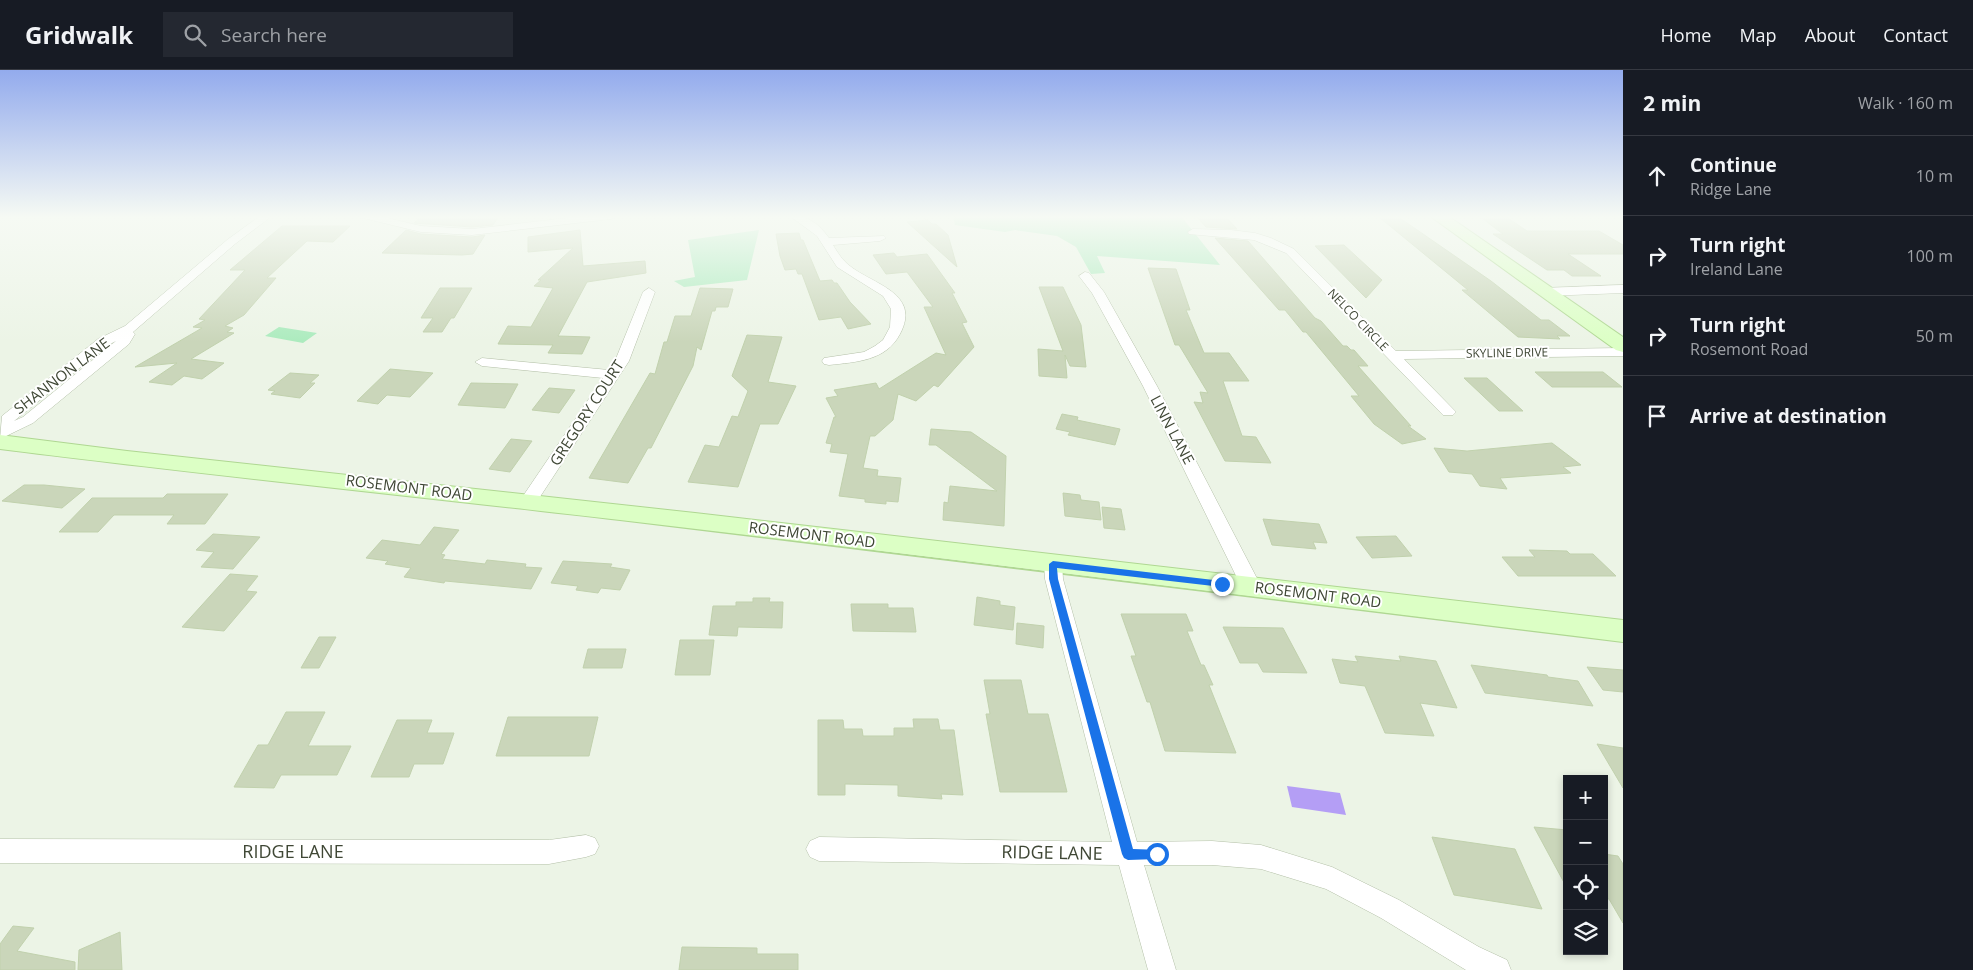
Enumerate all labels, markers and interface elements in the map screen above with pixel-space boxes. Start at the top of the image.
search box [163,12,513,57]
text: Gridwalk [25,18,133,51]
icon: search [181,21,209,49]
text: Search here [221,22,327,48]
text: Home [1661,23,1711,47]
text: Map [1739,23,1777,47]
text: About [1805,23,1855,47]
text: Contact [1883,23,1948,47]
text: 2 min [1643,89,1701,117]
text: Walk · 160 m [1858,92,1953,114]
text: Continue [1690,152,1777,178]
icon: ahead [1643,162,1671,190]
text: 10 m [1916,165,1953,187]
text: Ridge Lane [1690,178,1772,200]
text: Turn right [1690,232,1785,258]
icon: right [1643,242,1671,270]
text: 100 m [1907,245,1953,267]
text: Ireland Lane [1690,258,1783,280]
street label: NELCO CIRCLE [1324,285,1393,355]
text: Turn right [1690,312,1785,338]
icon: right [1643,322,1671,350]
text: 50 m [1916,325,1953,347]
street label: SHANNON LANE [9,333,113,418]
text: Rosemont Road [1690,338,1808,360]
street label: SKYLINE DRIVE [1466,343,1548,362]
street label: GREGORY COURT [545,355,628,469]
street label: LINN LANE [1146,392,1199,468]
icon: arrive [1643,402,1671,430]
text: Arrive at destination [1690,403,1887,429]
street label: ROSEMONT ROAD [345,469,474,505]
street label: ROSEMONT ROAD [748,516,877,552]
route end [1211,573,1234,596]
street label: ROSEMONT ROAD [1254,576,1383,612]
map controls [1563,775,1608,955]
button: + [1563,775,1608,820]
button: − [1563,820,1608,865]
street label: RIDGE LANE [242,839,344,863]
street label: RIDGE LANE [1001,839,1103,865]
route start [1146,843,1169,866]
button: locate [1563,865,1608,910]
button: layers [1563,910,1608,955]

